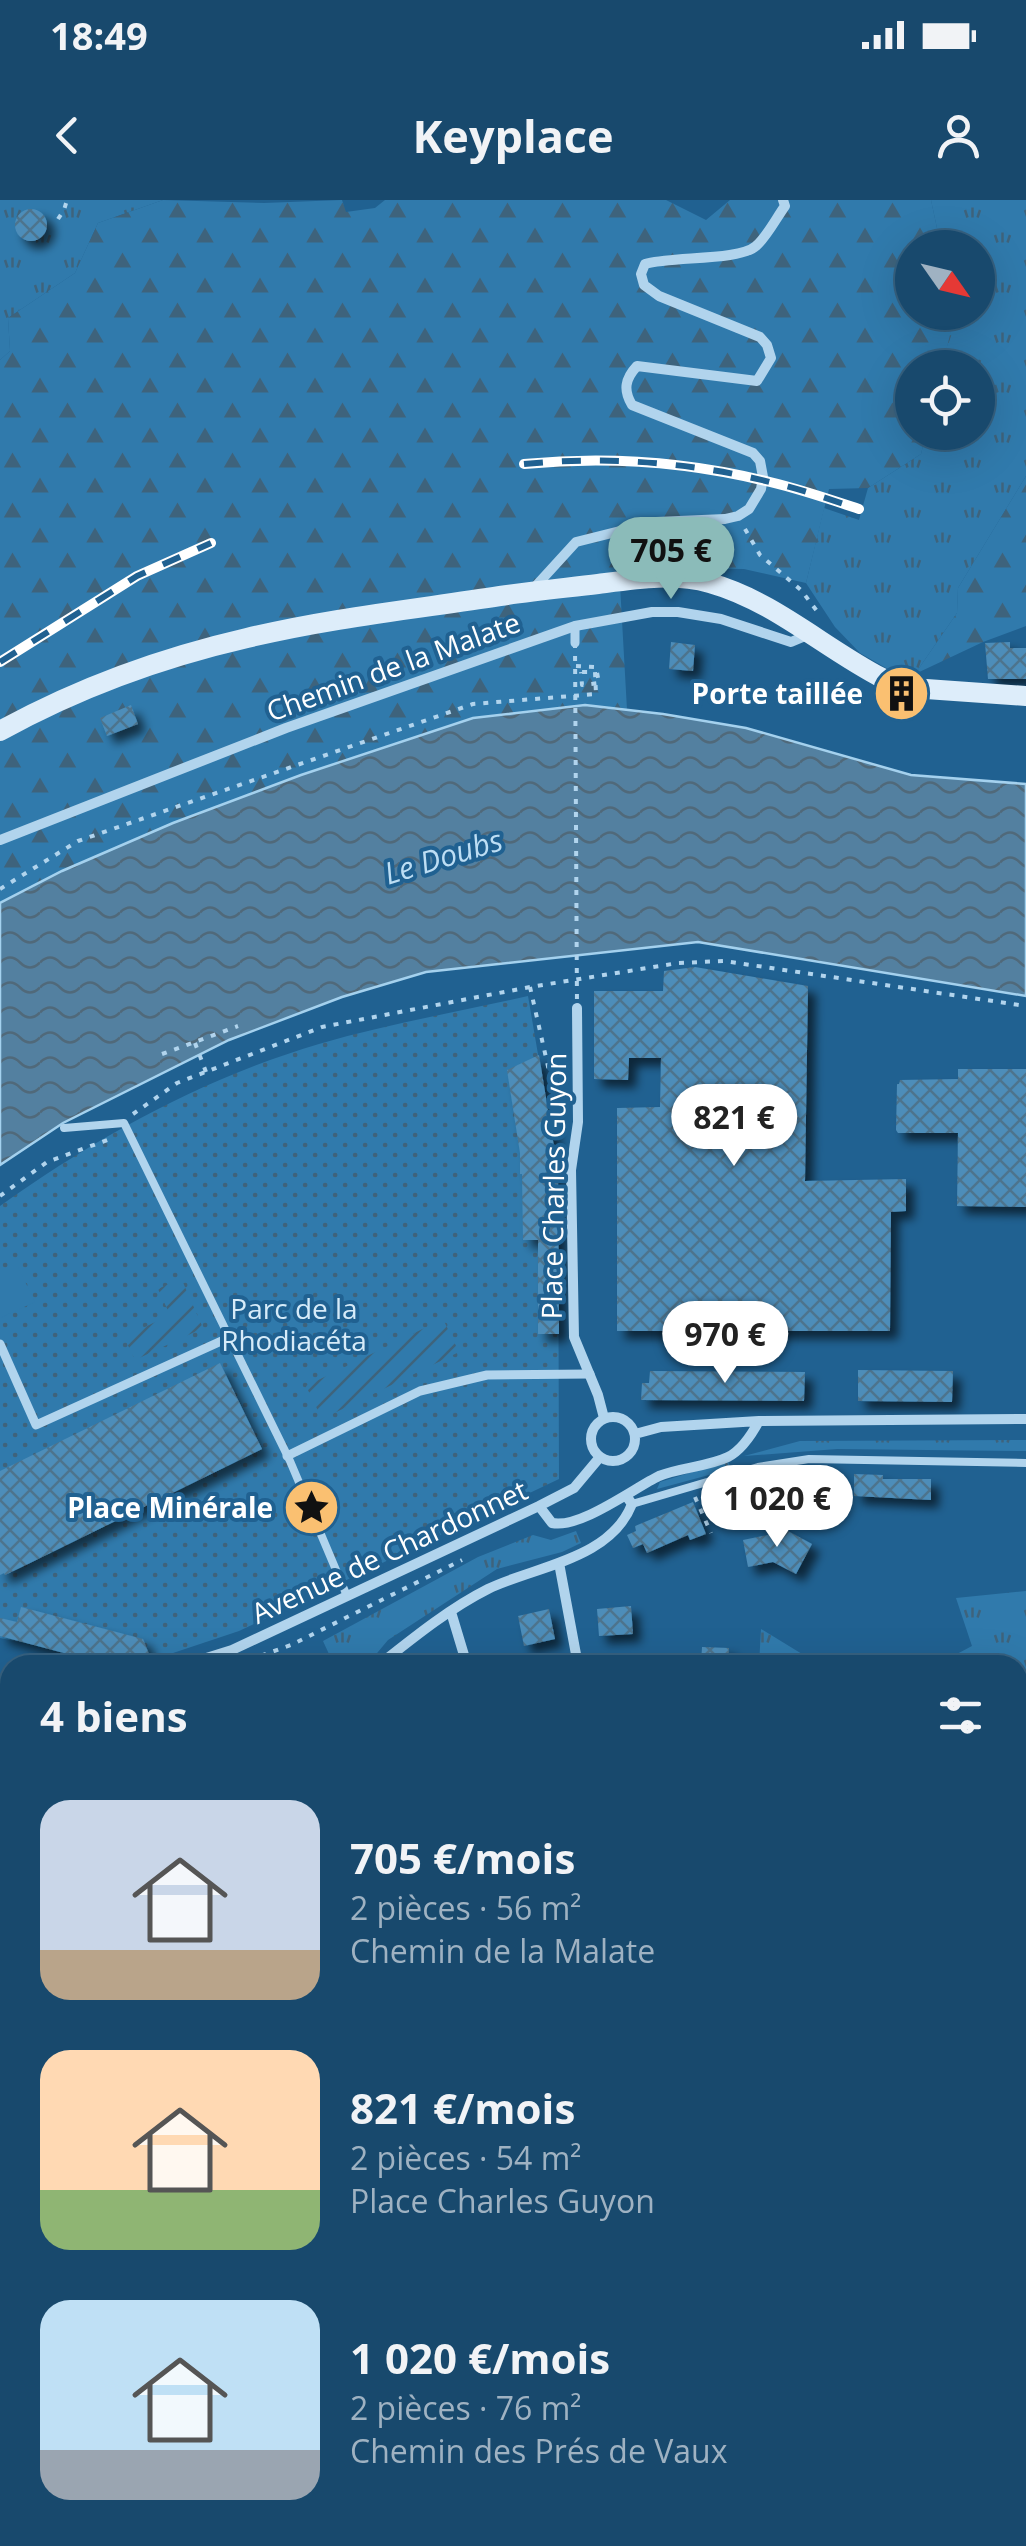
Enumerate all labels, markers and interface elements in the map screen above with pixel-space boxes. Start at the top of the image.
text: 18:49 [50,9,148,61]
text: Keyplace [412,105,614,166]
icon: back [40,108,95,163]
icon: person [931,108,986,163]
north arrow [895,230,995,330]
map controls [895,230,995,450]
button: locate [895,350,995,450]
pin: 705 € [601,517,741,602]
text: 705 € [630,528,712,571]
street label: Chemin de la Malate [261,602,525,730]
building icon: Porte taillée [872,663,932,723]
place label: Porte taillée [692,674,863,712]
water label: Le Doubs [379,819,507,893]
street label: Place Charles Guyon [532,1052,574,1320]
pin: 821 € [664,1084,804,1169]
text: 821 € [693,1095,775,1138]
park label: Parc de la Rhodiacéta [221,1289,367,1359]
pin: 970 € [655,1301,795,1386]
text: 970 € [684,1312,766,1355]
pin: 1 020 € [685,1465,869,1550]
street label: Avenue de Chardonnet [245,1470,533,1632]
text: 1 020 € [723,1476,831,1519]
place icon: Place Minérale [282,1477,342,1537]
place label: Place Minérale [67,1488,273,1526]
text: 4 biens [40,1687,188,1744]
icon: filters [933,1688,988,1743]
text: 705 €/mois [350,1829,575,1886]
icon: home [120,1840,240,1960]
text: 2 pièces · 56 m² [350,1886,581,1929]
text: Chemin de la Malate [350,1929,655,1972]
text: 821 €/mois [350,2079,575,2136]
icon: home [120,2090,240,2210]
text: 2 pièces · 54 m² [350,2136,581,2179]
text: Place Charles Guyon [350,2179,655,2222]
text: 1 020 €/mois [350,2329,610,2386]
icon: home [120,2340,240,2460]
text: 2 pièces · 76 m² [350,2386,581,2429]
text: Chemin des Prés de Vaux [350,2429,727,2472]

